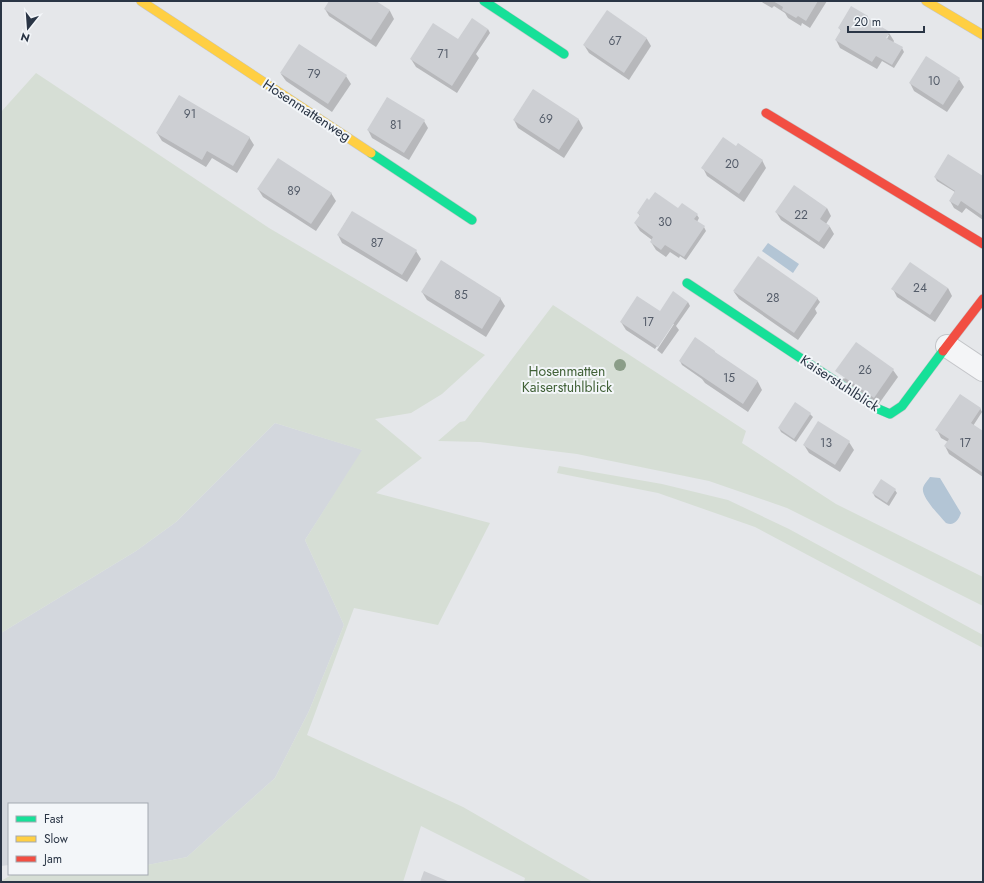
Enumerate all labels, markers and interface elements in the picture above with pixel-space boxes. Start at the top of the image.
north arrow [8,8,48,48]
scale bar [848,8,924,34]
text: 20 m [854,13,881,31]
text: N [19,29,32,46]
house number: 67 [608,32,622,50]
house number: 71 [437,45,449,63]
house number: 79 [307,65,321,83]
house number: 10 [928,72,940,90]
street label: Hosenmattenweg [259,74,355,146]
house number: 91 [184,105,196,123]
house number: 69 [539,110,553,128]
house number: 81 [390,116,402,134]
house number: 20 [725,155,739,173]
house number: 89 [287,182,301,200]
house number: 22 [794,206,808,224]
house number: 30 [658,213,672,231]
house number: 87 [371,234,384,252]
house number: 24 [913,279,927,297]
house number: 85 [454,286,468,304]
house number: 28 [766,289,780,307]
house number: 17 [642,313,655,331]
street label: Kaiserstuhlblick [797,350,884,417]
park label: Hosenmatten Kaiserstuhlblick [522,361,613,397]
house number: 26 [858,361,872,379]
house number: 15 [723,369,735,387]
house number: 13 [820,434,832,452]
house number: 17 [959,434,972,452]
legend [8,803,148,875]
text: Fast [44,810,63,828]
text: Slow [44,830,69,848]
text: Jam [42,850,62,868]

